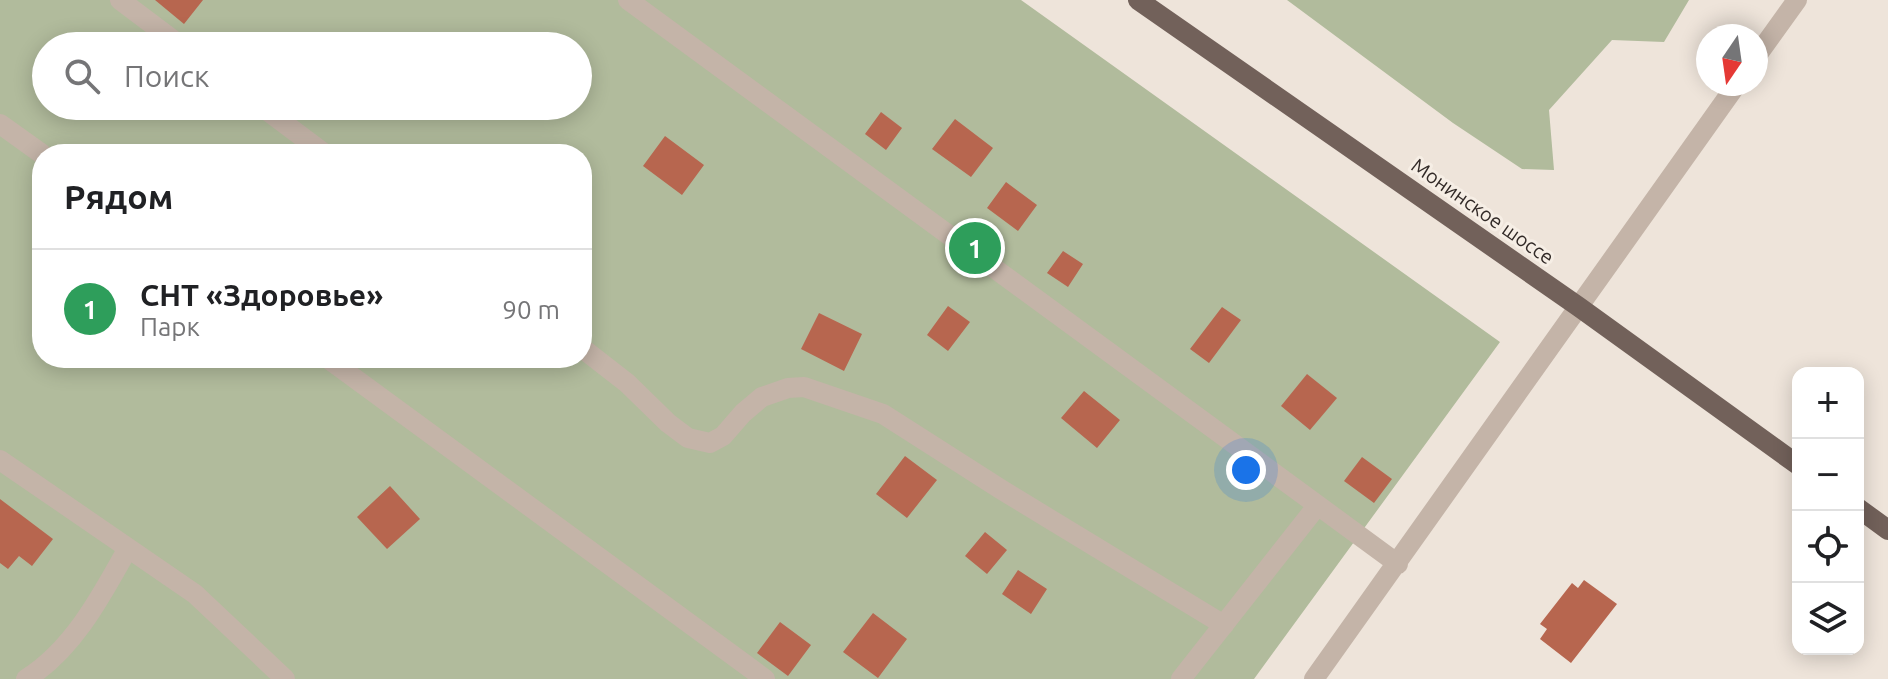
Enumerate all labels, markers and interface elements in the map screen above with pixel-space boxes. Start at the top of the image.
north arrow [1696,24,1768,96]
search box [32,32,592,120]
icon: search [60,54,104,98]
text: Поиск [124,59,209,93]
street label: Монинское шоссе [1407,153,1559,269]
text: Рядом [64,177,173,215]
pin: 1 [949,218,1001,278]
text: СНТ «Здоровье» [140,278,383,312]
text: 1 [83,295,97,324]
text: 90 m [502,295,560,324]
text: Парк [140,312,200,341]
map controls [1792,367,1864,655]
button: + [1792,367,1864,439]
button: − [1792,439,1864,511]
your location [1226,450,1266,490]
button: locate [1792,511,1864,583]
button: layers [1792,583,1864,655]

